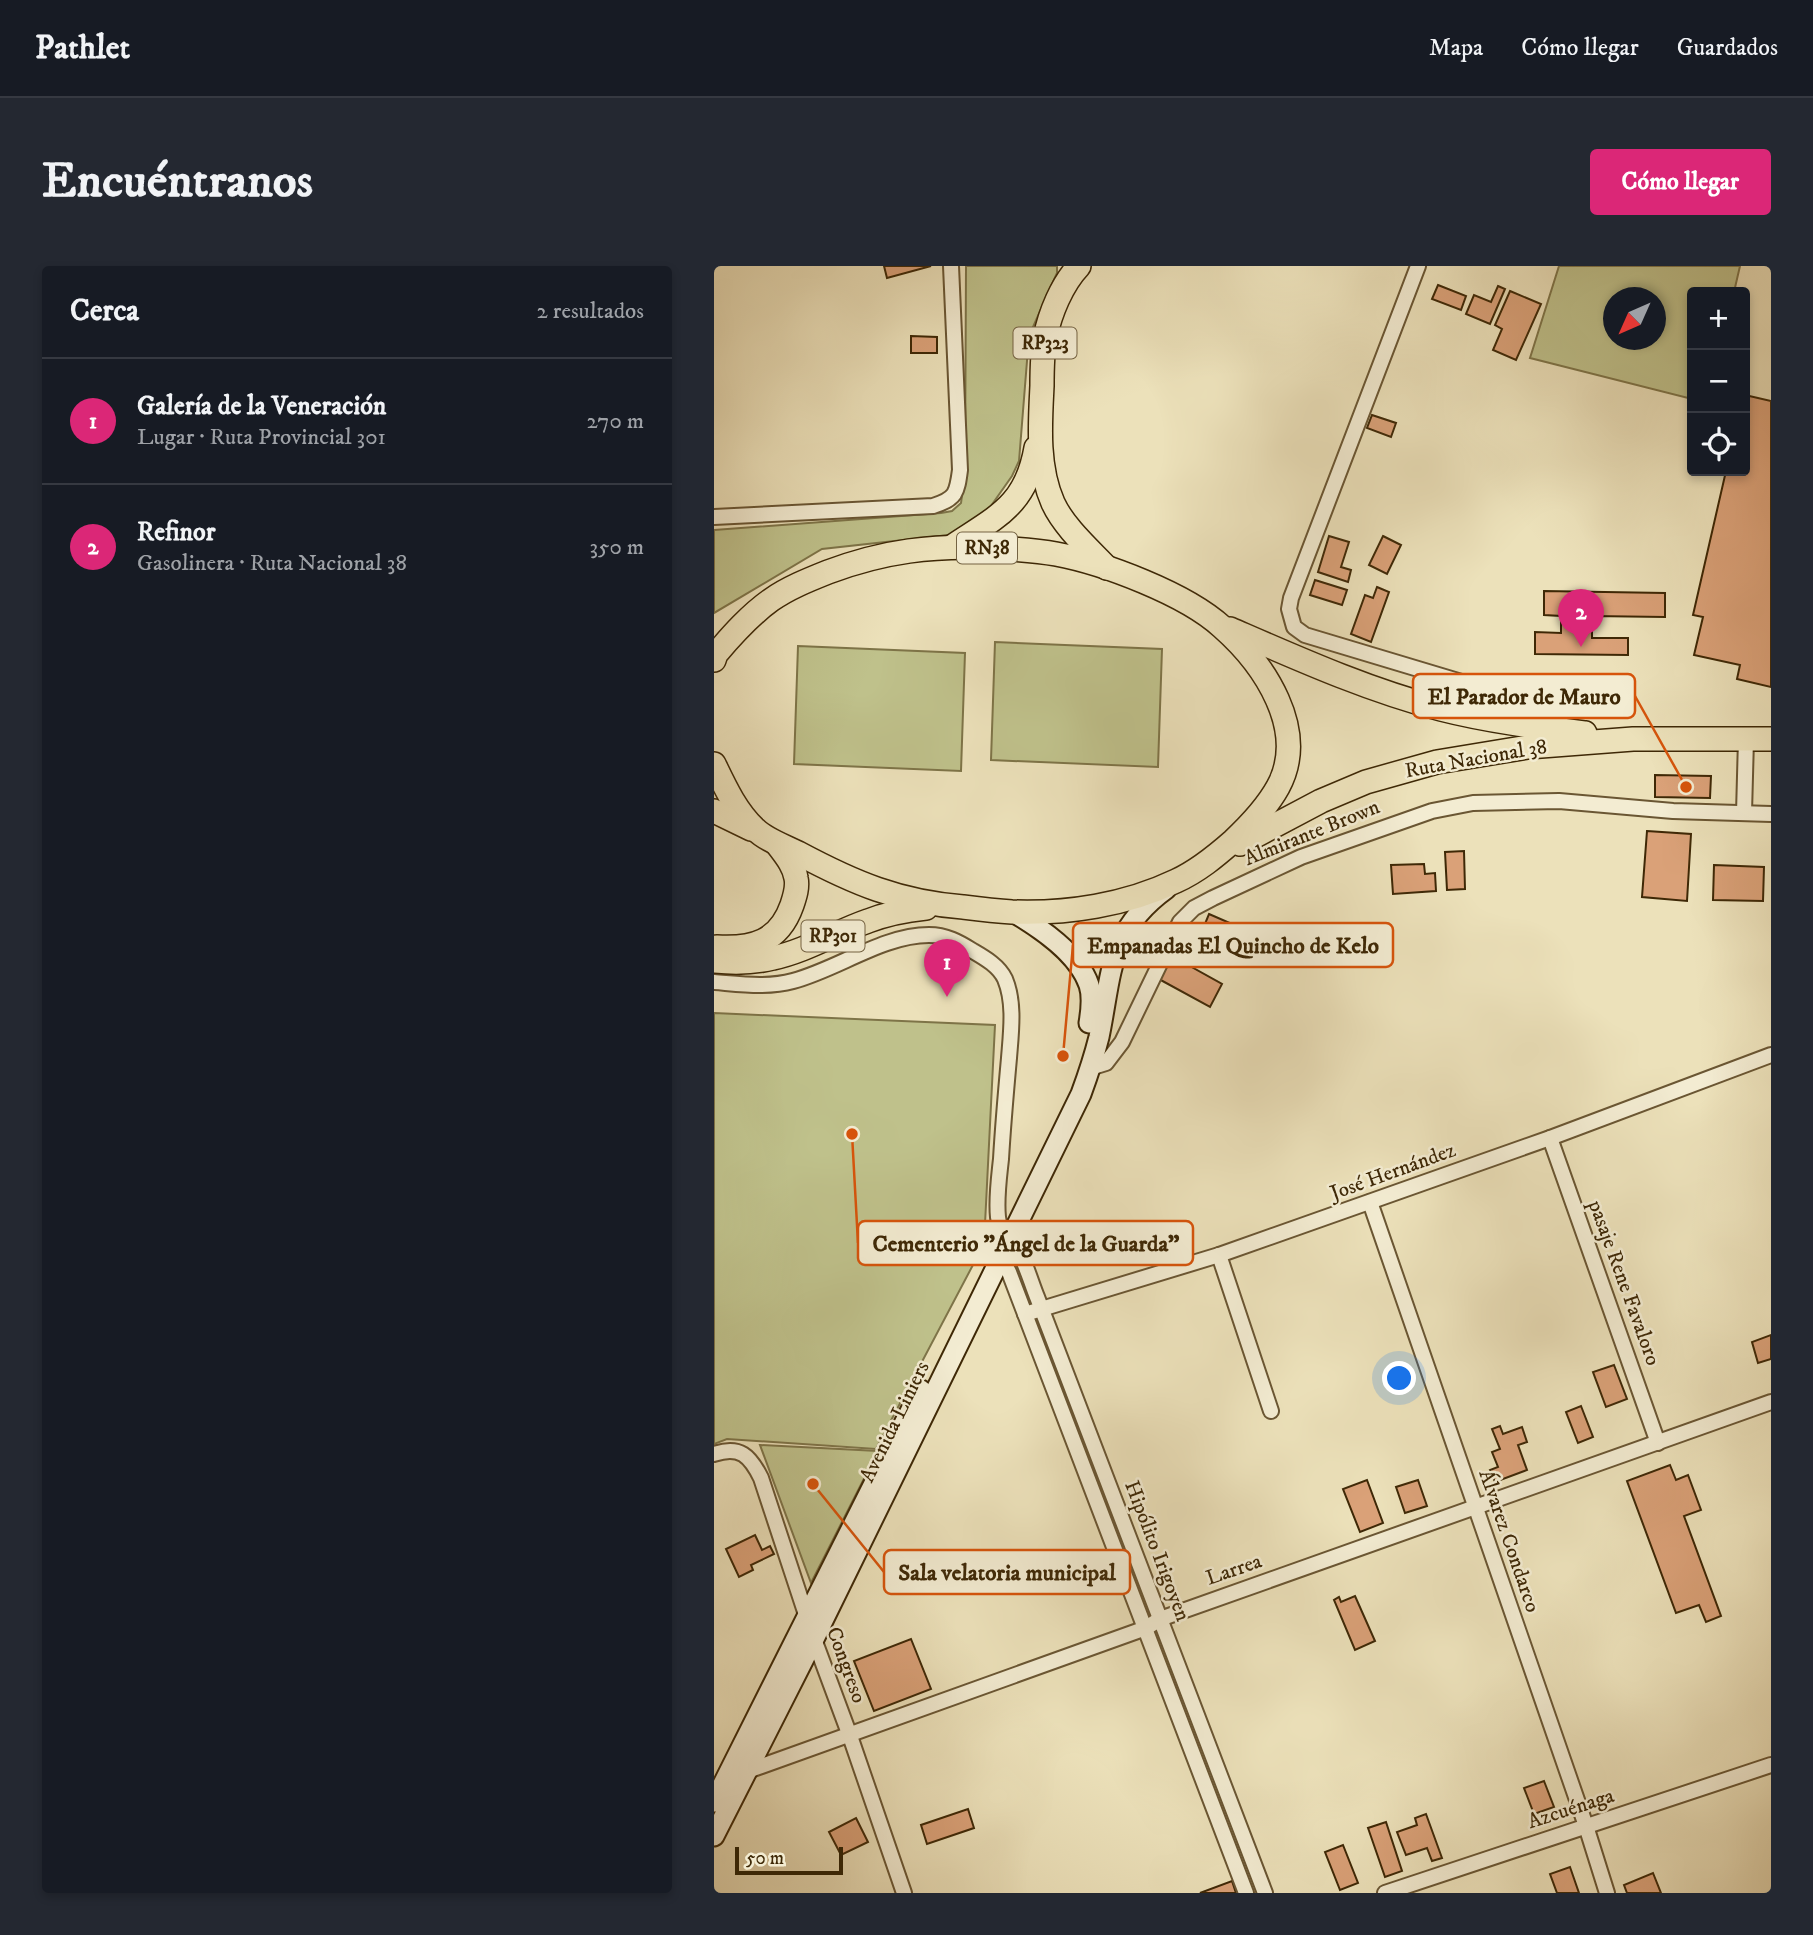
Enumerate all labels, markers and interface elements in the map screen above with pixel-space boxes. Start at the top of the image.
text: Pathlet [35,28,130,69]
text: Mapa [1429,33,1483,63]
text: Cómo llegar [1521,33,1639,63]
text: Guardados [1677,33,1778,63]
button: Cómo llegar [1590,149,1771,215]
text: Encuéntranos [42,151,313,213]
north arrow [1603,287,1666,350]
map controls [1687,287,1750,476]
button: + [1687,287,1750,350]
text: Cerca [70,293,139,330]
text: 2 resultados [537,297,644,326]
road number: RP323 [1014,327,1076,358]
button: − [1687,350,1750,413]
text: Galería de la Veneración [137,390,386,423]
text: 1 [89,407,97,436]
text: 270 m [587,407,644,436]
button: locate [1687,413,1750,476]
text: Lugar · Ruta Provincial 301 [137,423,386,452]
text: Refinor [137,516,215,549]
road number: RN38 [957,532,1017,564]
text: 2 [87,533,99,562]
text: 350 m [589,533,644,562]
text: Gasolinera · Ruta Nacional 38 [137,549,407,578]
pin: 2 [1558,589,1604,647]
callout: El Parador de Mauro [1413,674,1635,718]
text: El Parador de Mauro [1427,683,1621,712]
street label: Ruta Nacional 38 [1403,734,1549,784]
street label: Almirante Brown [1240,794,1384,872]
road number: RP301 [802,920,864,951]
callout: Empanadas El Quincho de Kelo [1073,923,1393,967]
text: Empanadas El Quincho de Kelo [1087,932,1379,961]
pin: 1 [924,939,970,997]
street label: José Hernández [1325,1137,1459,1207]
street label: pasaje Rene Favaloro [1582,1196,1666,1369]
callout: Cementerio "Ángel de la Guarda" [858,1221,1193,1265]
text: Cementerio "Ángel de la Guarda" [872,1230,1180,1259]
street label: Avenida Liniers [854,1357,936,1487]
your location [1382,1361,1416,1395]
street label: Álvarez Condarco [1472,1466,1547,1616]
street label: Hipólito Irigoyen [1118,1477,1196,1625]
street label: Larrea [1203,1548,1265,1592]
callout: Sala velatoria municipal [884,1550,1130,1594]
text: Sala velatoria municipal [898,1559,1117,1588]
street label: Congreso [820,1623,872,1707]
street label: Azcuénaga [1524,1783,1618,1835]
scale bar [735,1844,844,1876]
text: 50 m [746,1847,784,1870]

